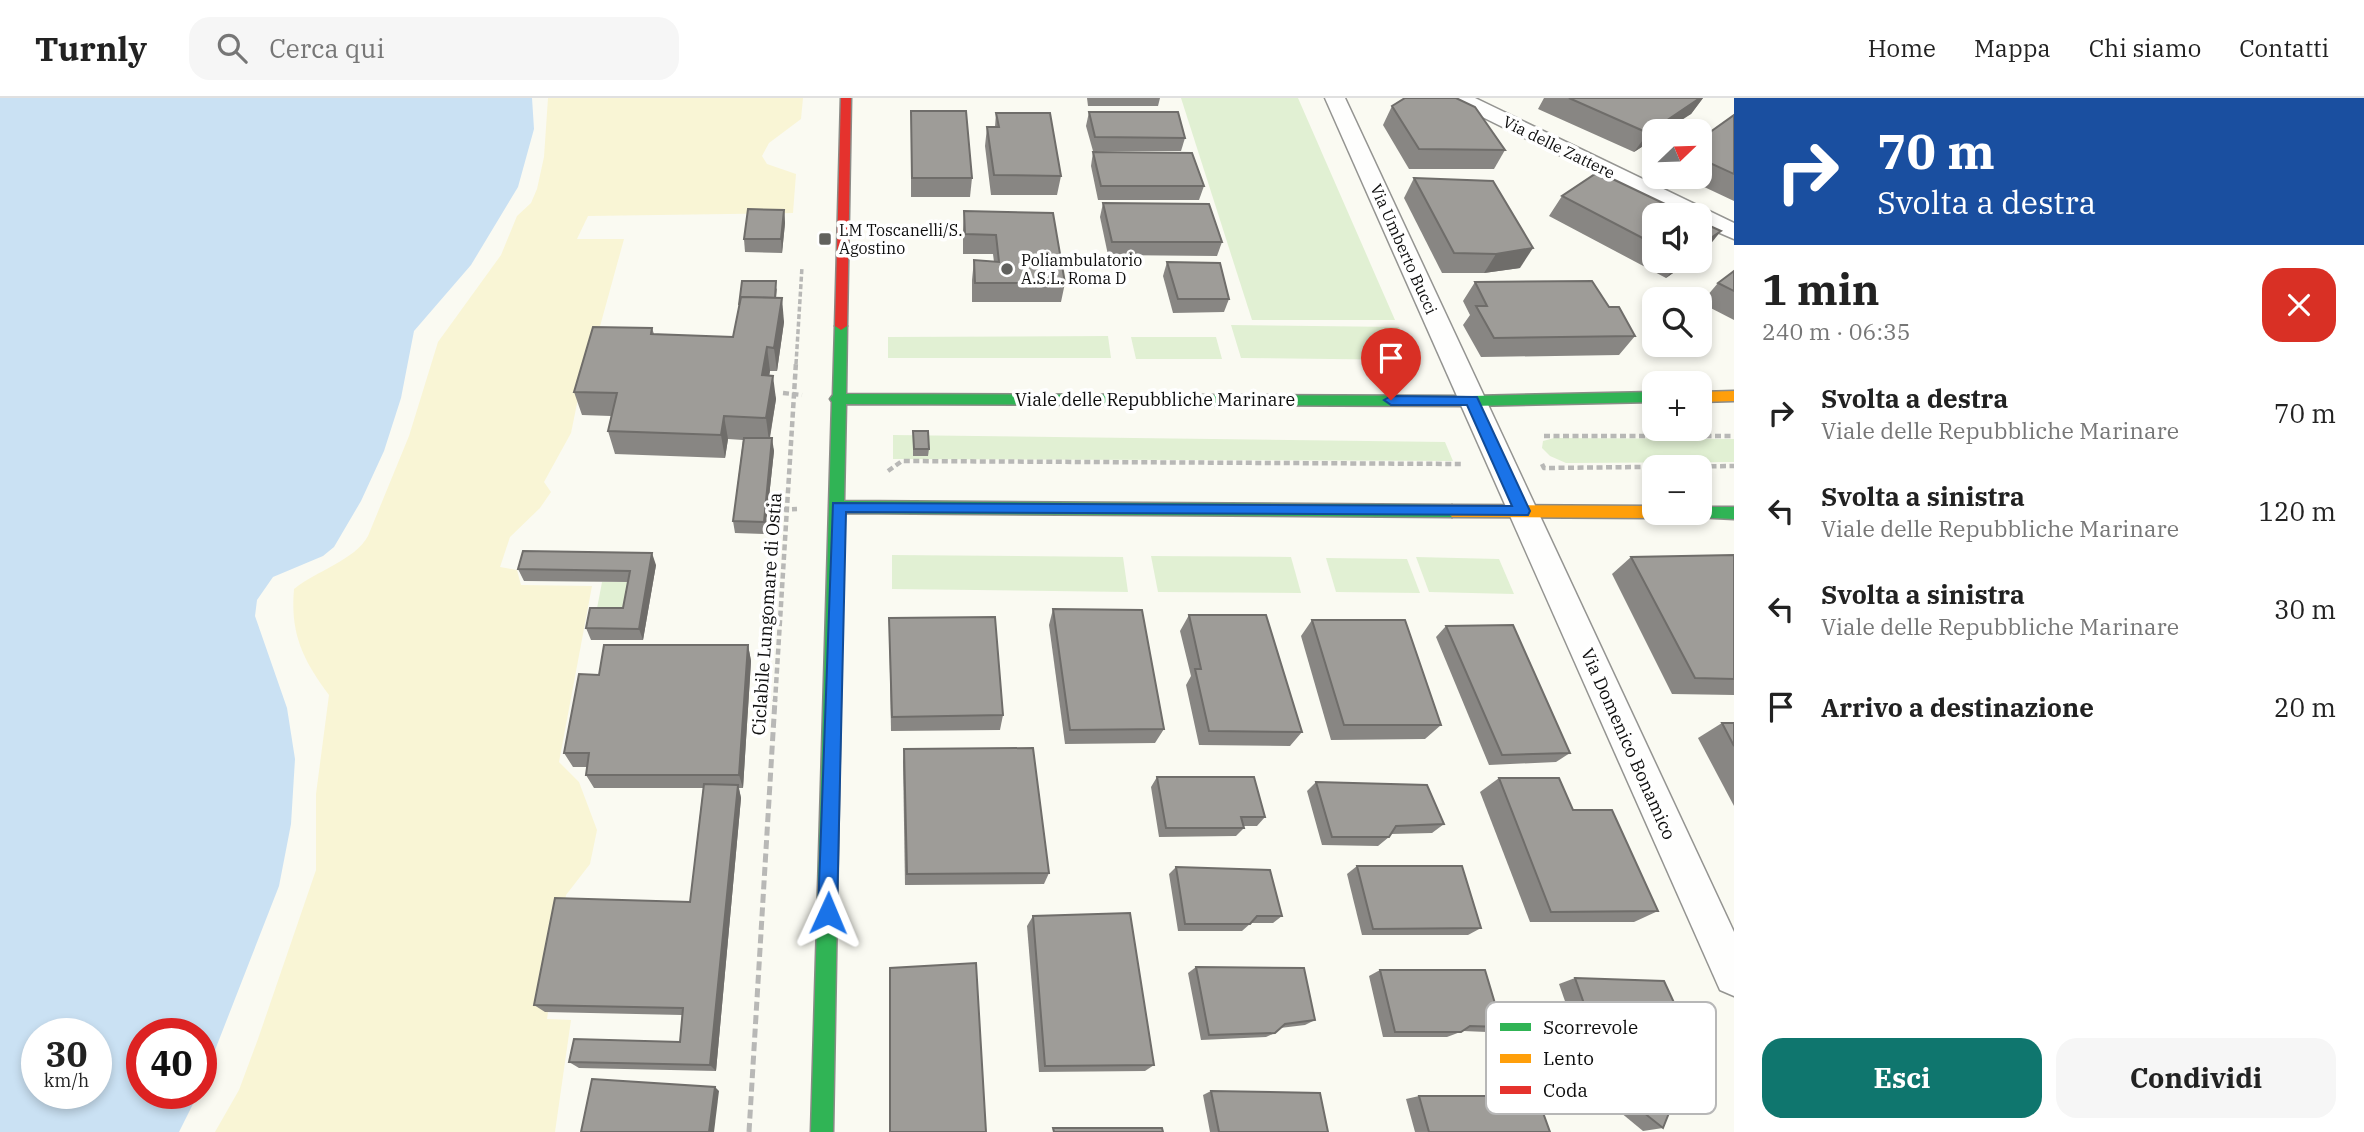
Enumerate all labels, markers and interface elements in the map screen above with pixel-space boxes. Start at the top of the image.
search box [189,17,679,80]
text: Turnly [35,27,147,70]
icon: search [213,29,251,67]
text: Cerca qui [269,31,385,65]
text: Home [1868,32,1936,64]
text: Mappa [1974,32,2051,64]
text: Chi siamo [2089,32,2201,64]
text: Contatti [2239,32,2329,64]
street label: Via delle Zattere [1500,111,1618,183]
north arrow [1642,119,1712,189]
map controls [1642,119,1712,525]
text: 70 m [1877,119,1995,182]
icon: right [1762,126,1853,217]
street label: Via Umberto Bucci [1366,181,1442,317]
text: Svolta a destra [1877,181,2096,223]
button: sound [1642,203,1712,273]
place label: LM Toscanelli/S. Agostino [839,220,963,258]
marker: LM Toscanelli/S. Agostino [817,231,833,247]
place label: Poliambulatorio A.S.L. Roma D [1021,250,1142,288]
marker: Poliambulatorio A.S.L. Roma D [999,261,1015,277]
text: 1 min [1762,262,1880,317]
button: close [2262,268,2336,342]
button: search [1642,287,1712,357]
text: 240 m · 06:35 [1762,316,1911,346]
pin [1361,328,1421,400]
icon: arrive [1372,339,1410,377]
button: + [1642,371,1712,441]
text: Svolta a destra [1821,381,2008,415]
street label: Viale delle Repubbliche Marinare [1015,388,1295,411]
icon: right [1762,394,1800,432]
text: 70 m [2274,396,2336,430]
text: Viale delle Repubbliche Marinare [1821,415,2179,445]
button: − [1642,455,1712,525]
text: Svolta a sinistra [1821,479,2025,513]
street label: Ciclabile Lungomare di Ostia [747,492,786,736]
icon: left [1762,492,1800,530]
text: 120 m [2258,494,2336,528]
text: Viale delle Repubbliche Marinare [1821,513,2179,543]
text: Svolta a sinistra [1821,577,2025,611]
icon: left [1762,590,1800,628]
text: 30 m [2274,592,2336,626]
text: Viale delle Repubbliche Marinare [1821,611,2179,641]
street label: Via Domenico Bonamico [1576,644,1681,843]
icon: arrive [1762,688,1800,726]
text: Arrivo a destinazione [1821,690,2094,724]
text: 20 m [2274,690,2336,724]
position arrow [791,876,865,950]
legend [1486,1002,1716,1114]
text: Scorrevole [1543,1015,1638,1039]
speed limit sign: 40 [126,1018,217,1109]
text: 30 [45,1031,88,1077]
button: Esci [1762,1038,2042,1118]
button: Condividi [2056,1038,2336,1118]
text: Lento [1543,1046,1594,1070]
text: km/h [44,1069,89,1092]
text: Coda [1543,1078,1588,1102]

